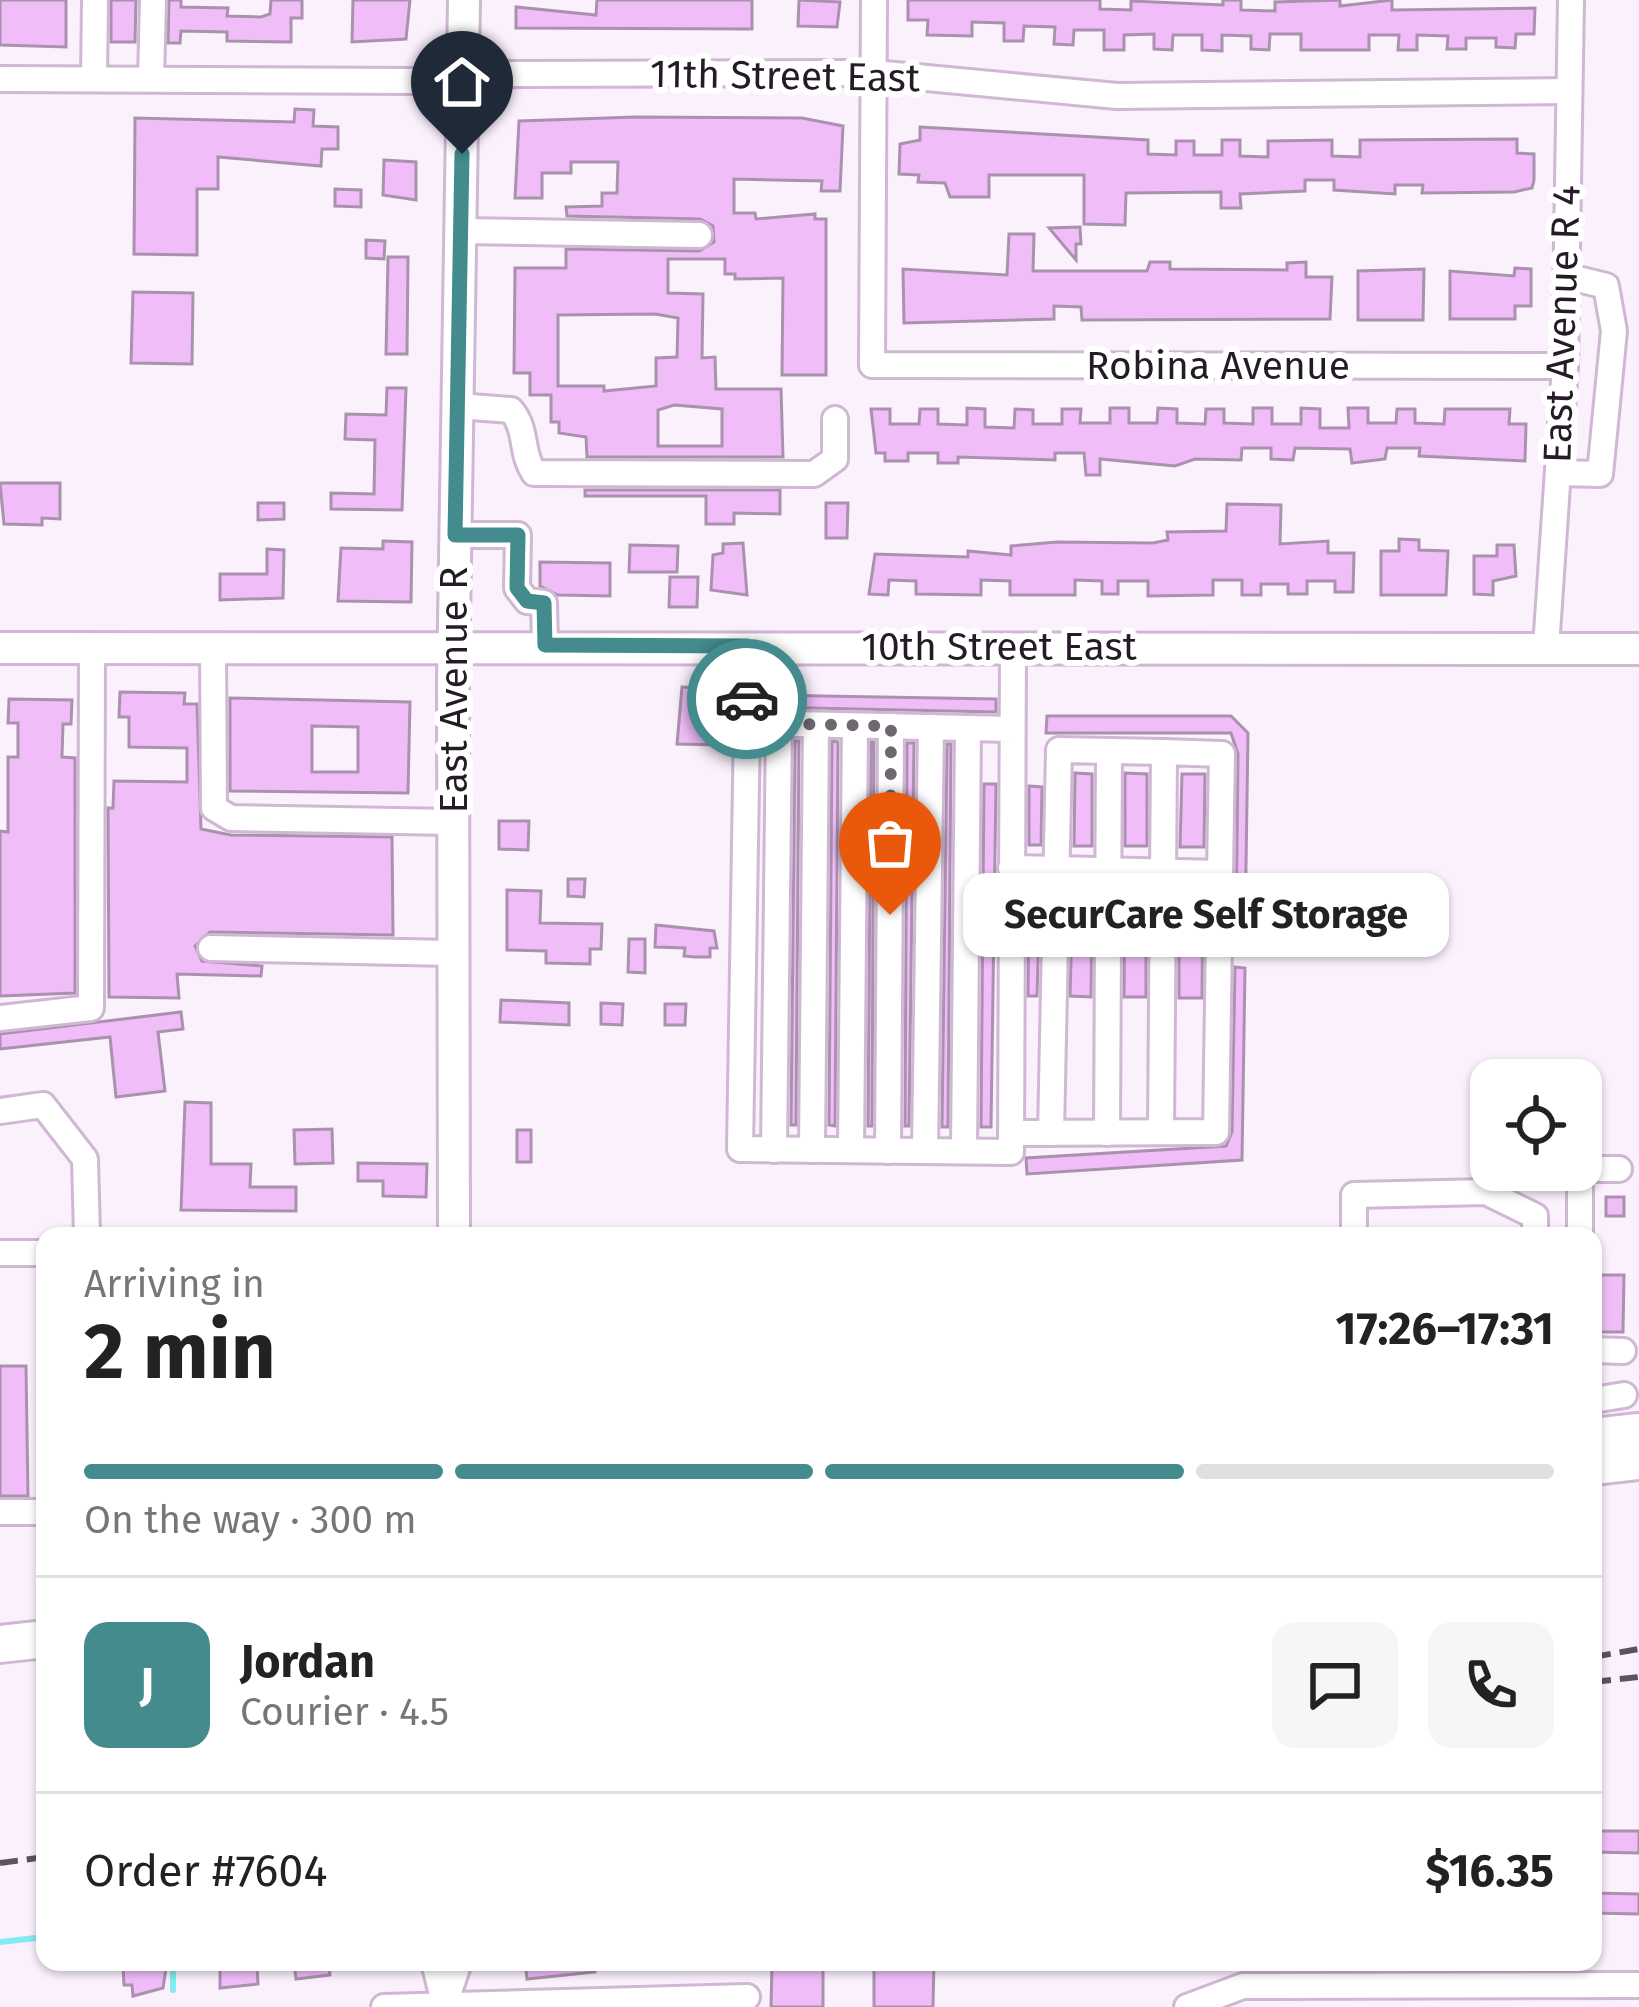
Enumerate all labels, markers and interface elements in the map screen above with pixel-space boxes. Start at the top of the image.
pin [411,31,513,154]
icon: home [429,49,495,115]
street label: 11th Street East [650,51,921,101]
street label: East Avenue R 4 [1534,184,1590,464]
street label: Robina Avenue [1086,343,1350,389]
street label: East Avenue R [431,566,477,814]
street label: 10th Street East [861,624,1138,670]
courier [687,639,807,759]
icon: car [714,666,780,732]
pin [839,792,941,915]
icon: bag [857,810,923,876]
callout: SecurCare Self Storage [962,873,1448,957]
text: SecurCare Self Storage [1004,892,1408,938]
map controls [1470,1059,1602,1191]
button: locate [1470,1059,1602,1191]
text: Arriving in [84,1261,265,1307]
text: 17:26–17:31 [1336,1302,1554,1356]
text: 2 min [84,1305,276,1399]
text: On the way · 300 m [84,1497,417,1543]
button: chat [1272,1622,1398,1748]
button: phone [1428,1622,1554,1748]
text: Jordan [240,1635,375,1689]
text: J [140,1658,154,1712]
text: Courier · 4.5 [240,1689,449,1735]
text: Order #7604 [84,1844,327,1898]
text: $16.35 [1426,1844,1554,1898]

